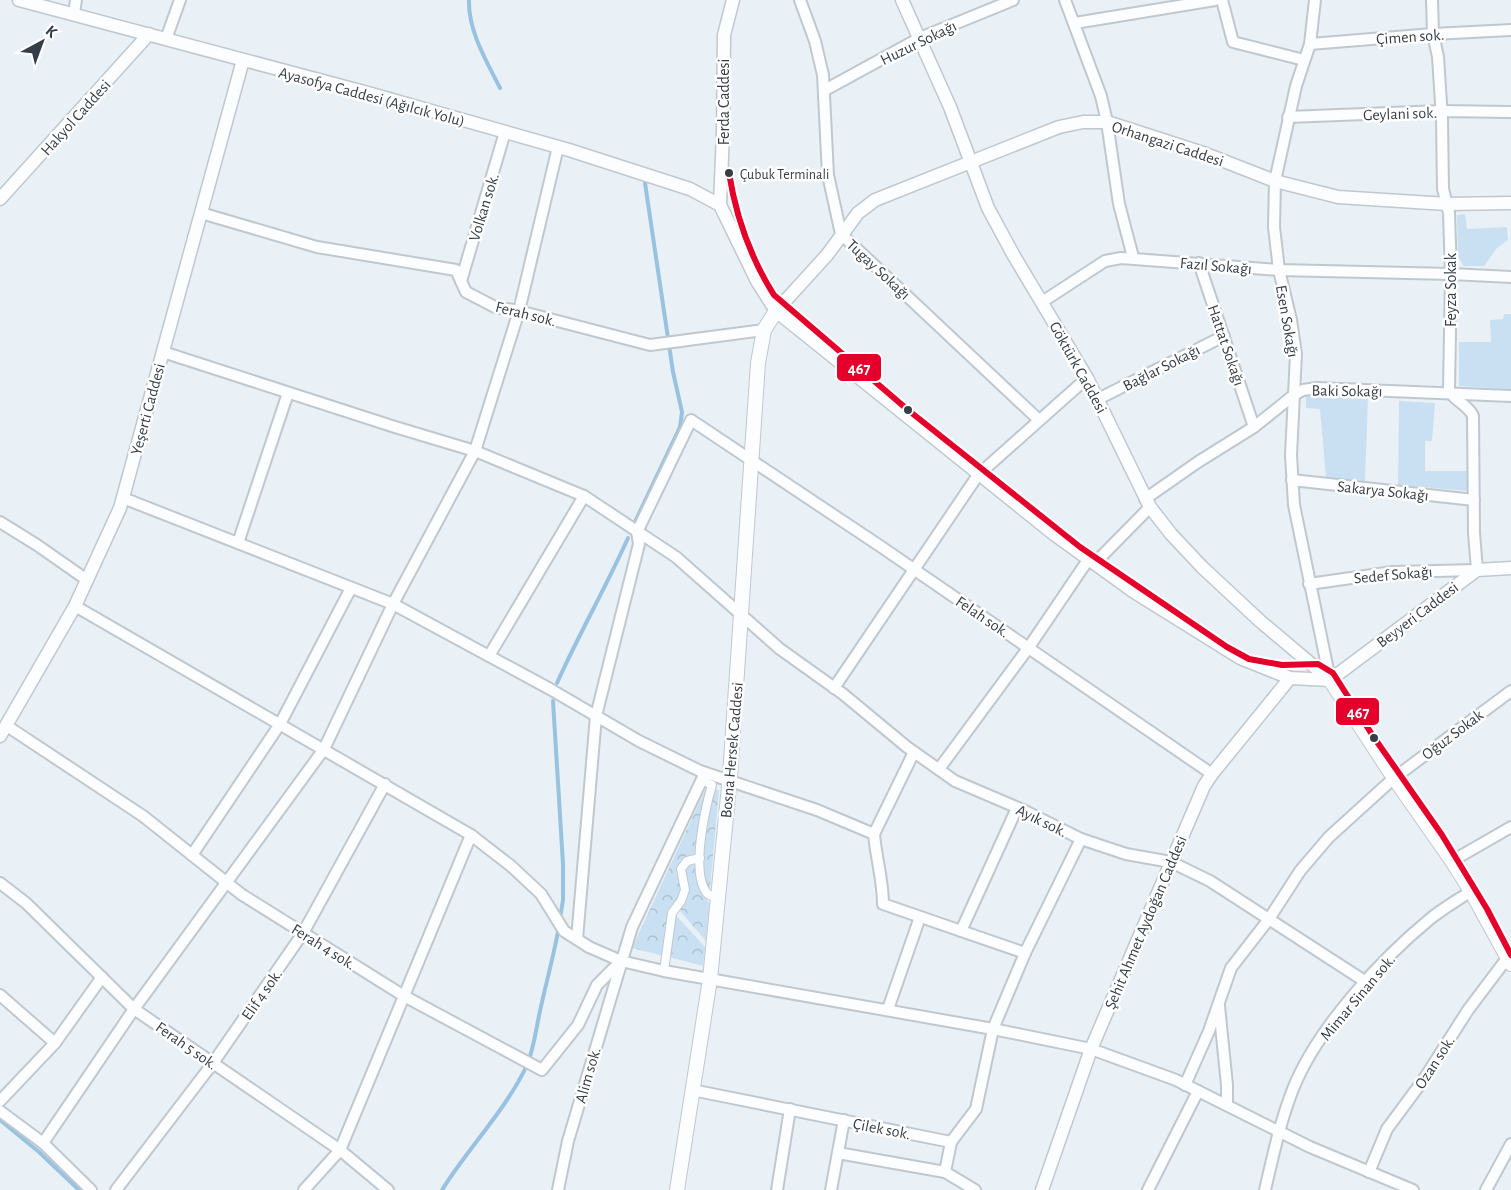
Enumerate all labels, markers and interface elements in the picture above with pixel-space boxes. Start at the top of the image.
north arrow [12,12,72,72]
street label: Huzur Sokağı [878,18,959,68]
text: K [42,22,60,41]
street label: Çimen sok. [1376,27,1445,47]
street label: Ferda Caddesi [716,59,732,145]
street label: Ayasofya Caddesi (Ağılcık Yolu) [277,64,466,130]
street label: Hakyol Caddesi [38,77,114,159]
street label: Geylani sok. [1363,105,1437,124]
street label: Orhangazi Caddesi [1110,118,1226,170]
marker: Çubuk Terminali [723,167,735,179]
place label: Çubuk Terminali [740,168,829,182]
street label: Volkan sok. [466,171,502,243]
street label: Tugay Sokağı [843,237,913,304]
street label: Feyza Sokak [1443,252,1460,327]
street label: Fazıl Sokağı [1179,255,1253,277]
street label: Esen Sokağı [1273,284,1301,359]
street label: Ferah sok. [494,299,558,329]
street label: Hattat Sokağı [1205,303,1247,388]
street label: Göktürk Caddesi [1046,319,1110,416]
street label: Bağlar Sokağı [1120,342,1202,394]
line badge: 467 [836,353,882,382]
text: 467 [848,361,870,377]
street label: Yeşerti Caddesi [128,362,168,457]
street label: Baki Sokağı [1311,382,1383,400]
unlabelled marker [902,404,914,416]
street label: Sakarya Sokağı [1336,478,1429,505]
street label: Sedef Sokağı [1353,564,1433,586]
street label: Beyyeri Caddesi [1374,579,1462,651]
street label: Felah sok. [953,593,1012,640]
street label: Bosna Hersek Caddesi [718,681,746,819]
line badge: 467 [1335,697,1380,726]
text: 467 [1347,705,1369,721]
street label: Oğuz Sokak [1419,706,1487,763]
unlabelled marker [1368,732,1380,744]
street label: Ayık sok. [1013,802,1069,841]
street label: Şehit Ahmet Aydoğan Caddesi [1102,833,1191,1012]
street label: Ferah 4 sok. [289,921,358,973]
street label: Mimar Sinan sok. [1317,952,1398,1044]
street label: Elif 4 sok. [239,966,285,1023]
street label: Ferah 5 sok. [153,1019,220,1073]
street label: Ozan sok. [1412,1033,1458,1092]
street label: Alim sok. [572,1046,604,1105]
street label: Çilek sok. [852,1116,912,1142]

